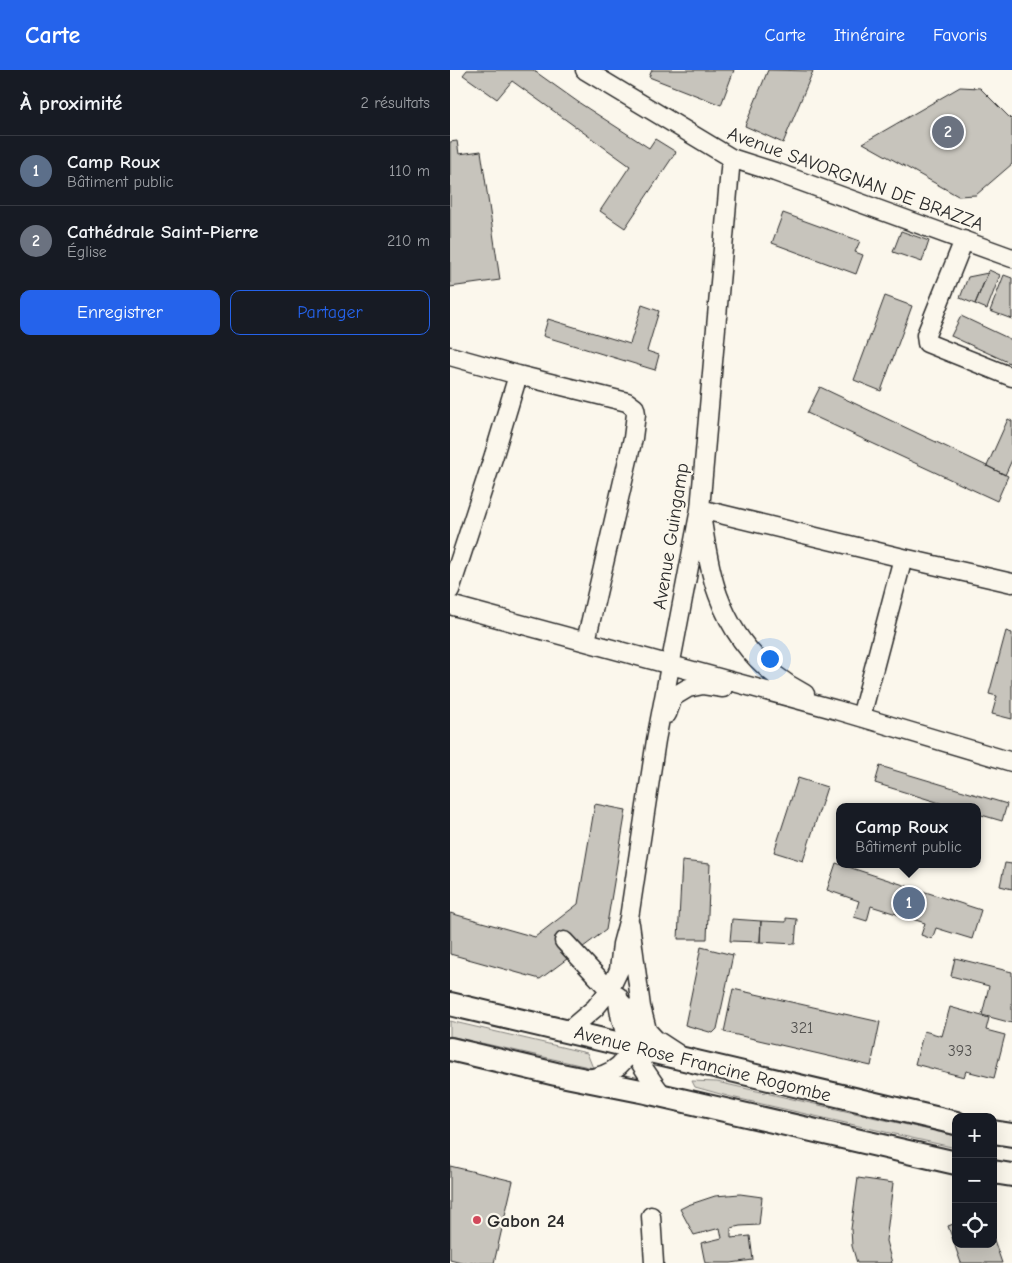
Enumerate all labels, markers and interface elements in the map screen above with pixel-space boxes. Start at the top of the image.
text: Carte [25,21,80,49]
text: Carte [765,25,806,46]
text: Itinéraire [834,25,905,46]
text: Favoris [933,25,987,46]
text: À proximité [20,91,122,115]
text: 2 résultats [360,94,430,112]
pin: 2 [932,113,964,151]
street label: Avenue SAVORGNAN DE BRAZZA [725,122,987,236]
text: Camp Roux [67,151,160,173]
text: 1 [33,162,39,180]
text: 110 m [389,162,430,180]
text: Bâtiment public [67,173,173,191]
text: Cathédrale Saint-Pierre [67,221,258,243]
text: 2 [32,232,40,250]
text: 210 m [387,232,430,250]
text: Église [67,243,107,261]
button: Enregistrer [20,290,220,335]
button: Partager [230,290,430,335]
street label: Avenue Guingamp [649,461,693,611]
your location [757,646,783,672]
popup [836,803,981,868]
text: Camp Roux [855,816,948,838]
text: Bâtiment public [855,838,962,856]
pin: 1 [893,884,925,922]
house number: 321 [791,1019,813,1037]
street label: Avenue Rose Francine Rogombe [572,1021,833,1107]
house number: 393 [948,1042,972,1060]
map controls [952,1113,997,1248]
button: + [952,1113,997,1158]
button: − [952,1158,997,1203]
button: locate [952,1203,997,1248]
place label: Gabon 24 [487,1210,565,1232]
marker: Gabon 24 [471,1214,483,1226]

